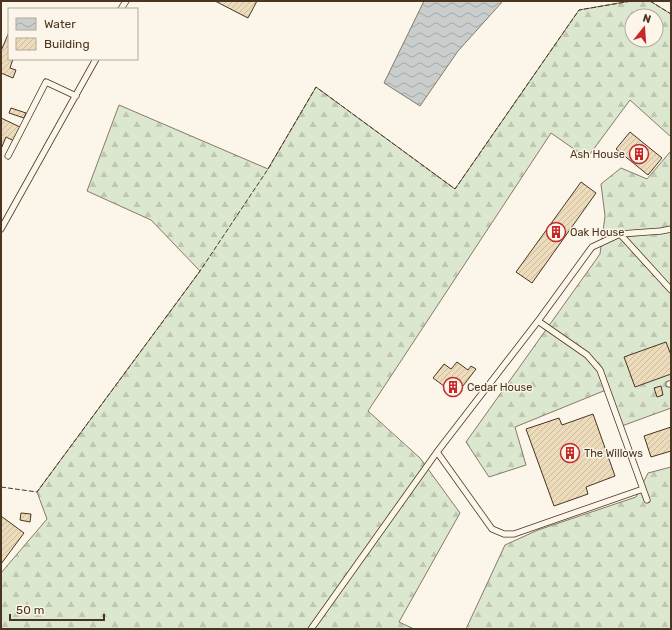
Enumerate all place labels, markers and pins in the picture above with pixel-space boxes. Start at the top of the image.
building icon: Ash House [628,143,650,165]
place label: Ash House [570,148,625,161]
building icon: Oak House [545,221,567,243]
place label: Oak House [570,226,624,239]
building icon: Cedar House [442,376,464,398]
place label: Cedar House [467,381,532,394]
building icon: The Willows [559,442,581,464]
place label: The Willows [584,447,643,460]

